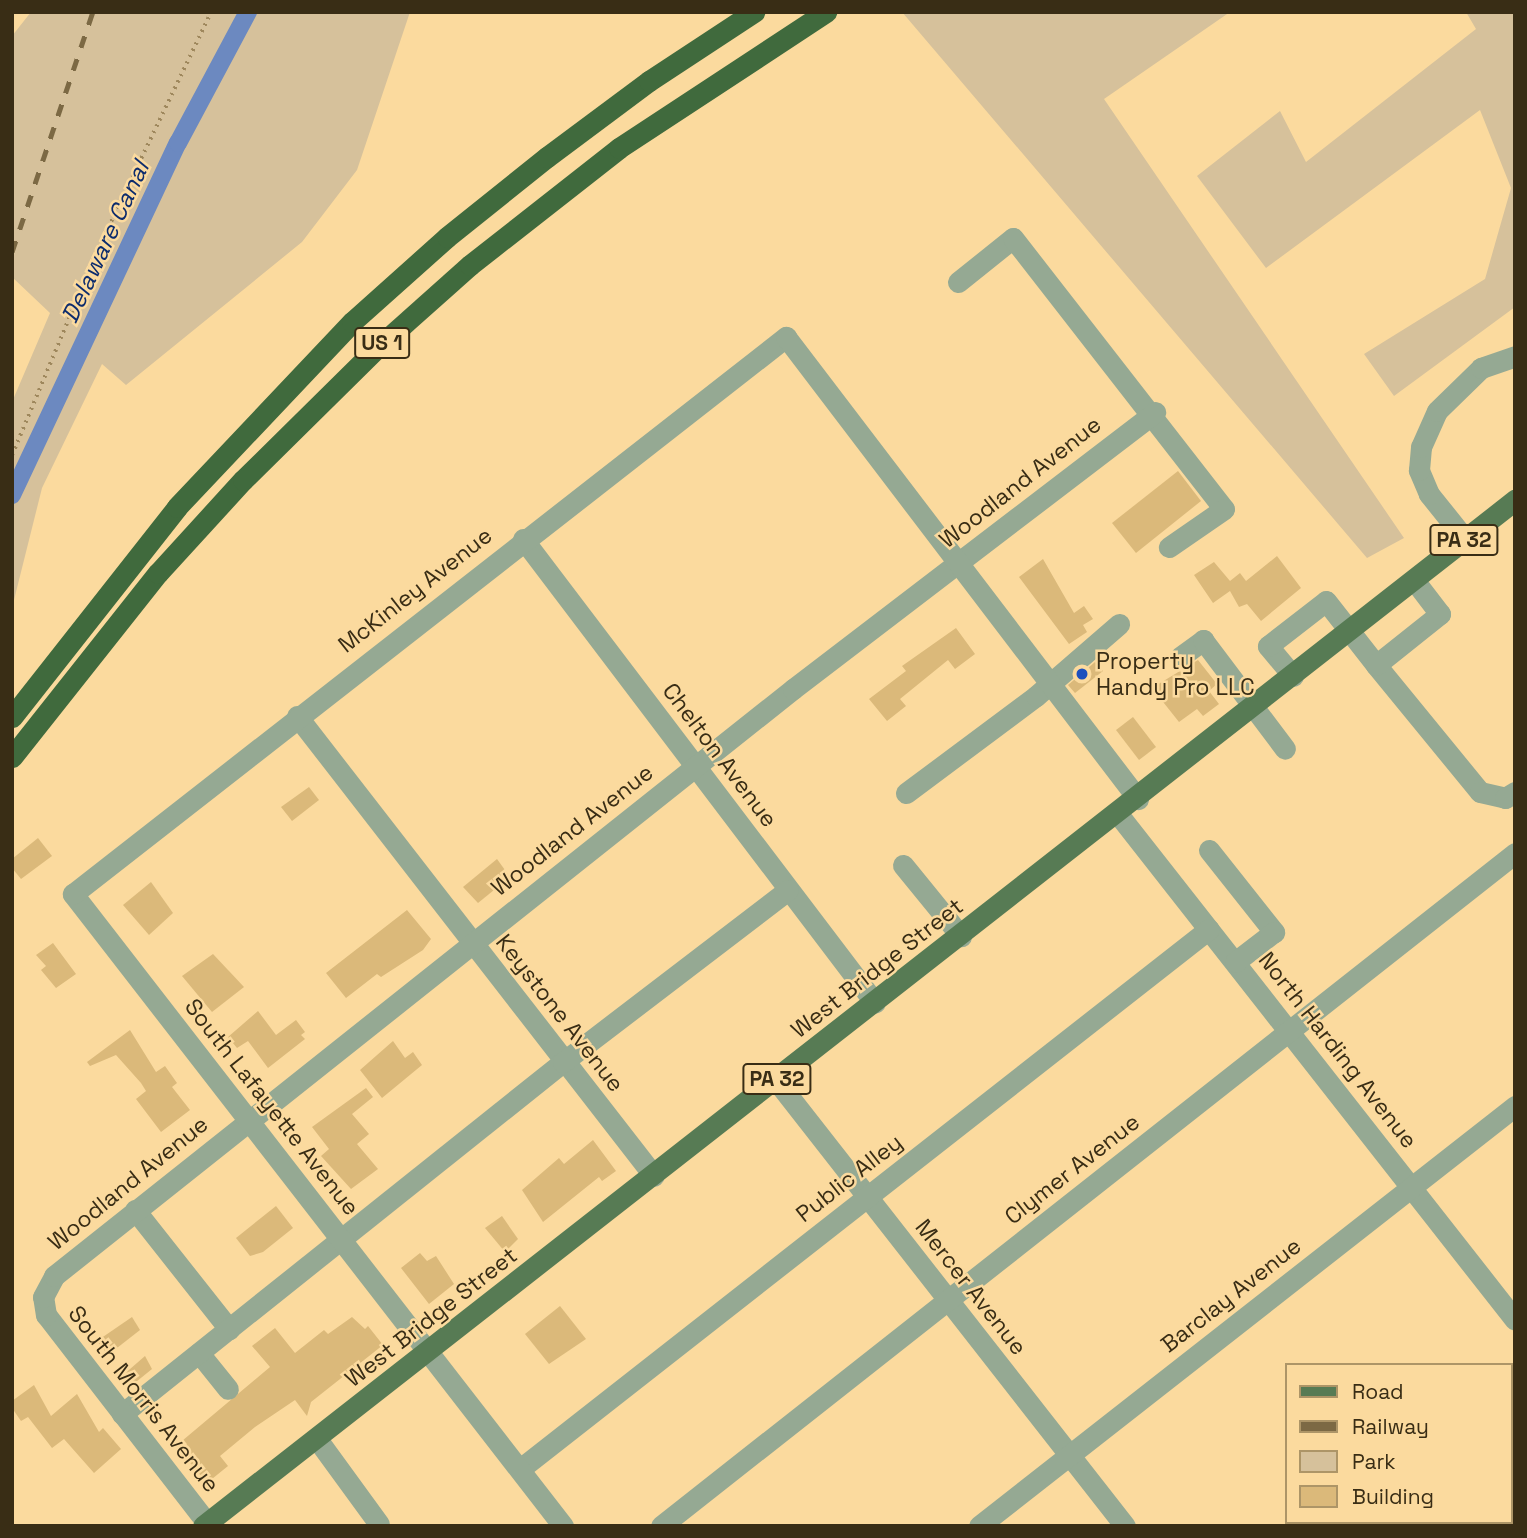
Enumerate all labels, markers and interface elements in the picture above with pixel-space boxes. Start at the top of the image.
water label: Delaware Canal [55,157,155,327]
road number: US 1 [354,326,410,360]
street label: Woodland Avenue [934,410,1106,554]
street label: McKinley Avenue [332,521,498,659]
road number: PA 32 [1429,522,1499,558]
place label: Property Handy Pro LLC [1096,647,1255,701]
marker: Property Handy Pro LLC [1074,666,1090,682]
street label: Chelton Avenue [657,677,783,833]
street label: Woodland Avenue [486,758,658,902]
street label: West Bridge Street [785,892,969,1044]
street label: Keystone Avenue [490,929,630,1097]
street label: North Harding Avenue [1253,946,1423,1154]
street label: South Lafayette Avenue [179,993,365,1221]
road number: PA 32 [742,1062,812,1096]
street label: Clymer Avenue [999,1108,1145,1230]
street label: Woodland Avenue [42,1110,214,1256]
street label: Public Alley [790,1128,908,1228]
street label: Mercer Avenue [909,1214,1033,1360]
street label: Barclay Avenue [1155,1232,1307,1358]
street label: West Bridge Street [339,1241,523,1393]
street label: South Morris Avenue [63,1300,225,1498]
legend [1286,1363,1513,1524]
text: Road [1352,1378,1404,1405]
text: Railway [1352,1413,1429,1440]
text: Park [1352,1448,1396,1475]
text: Building [1352,1483,1434,1510]

